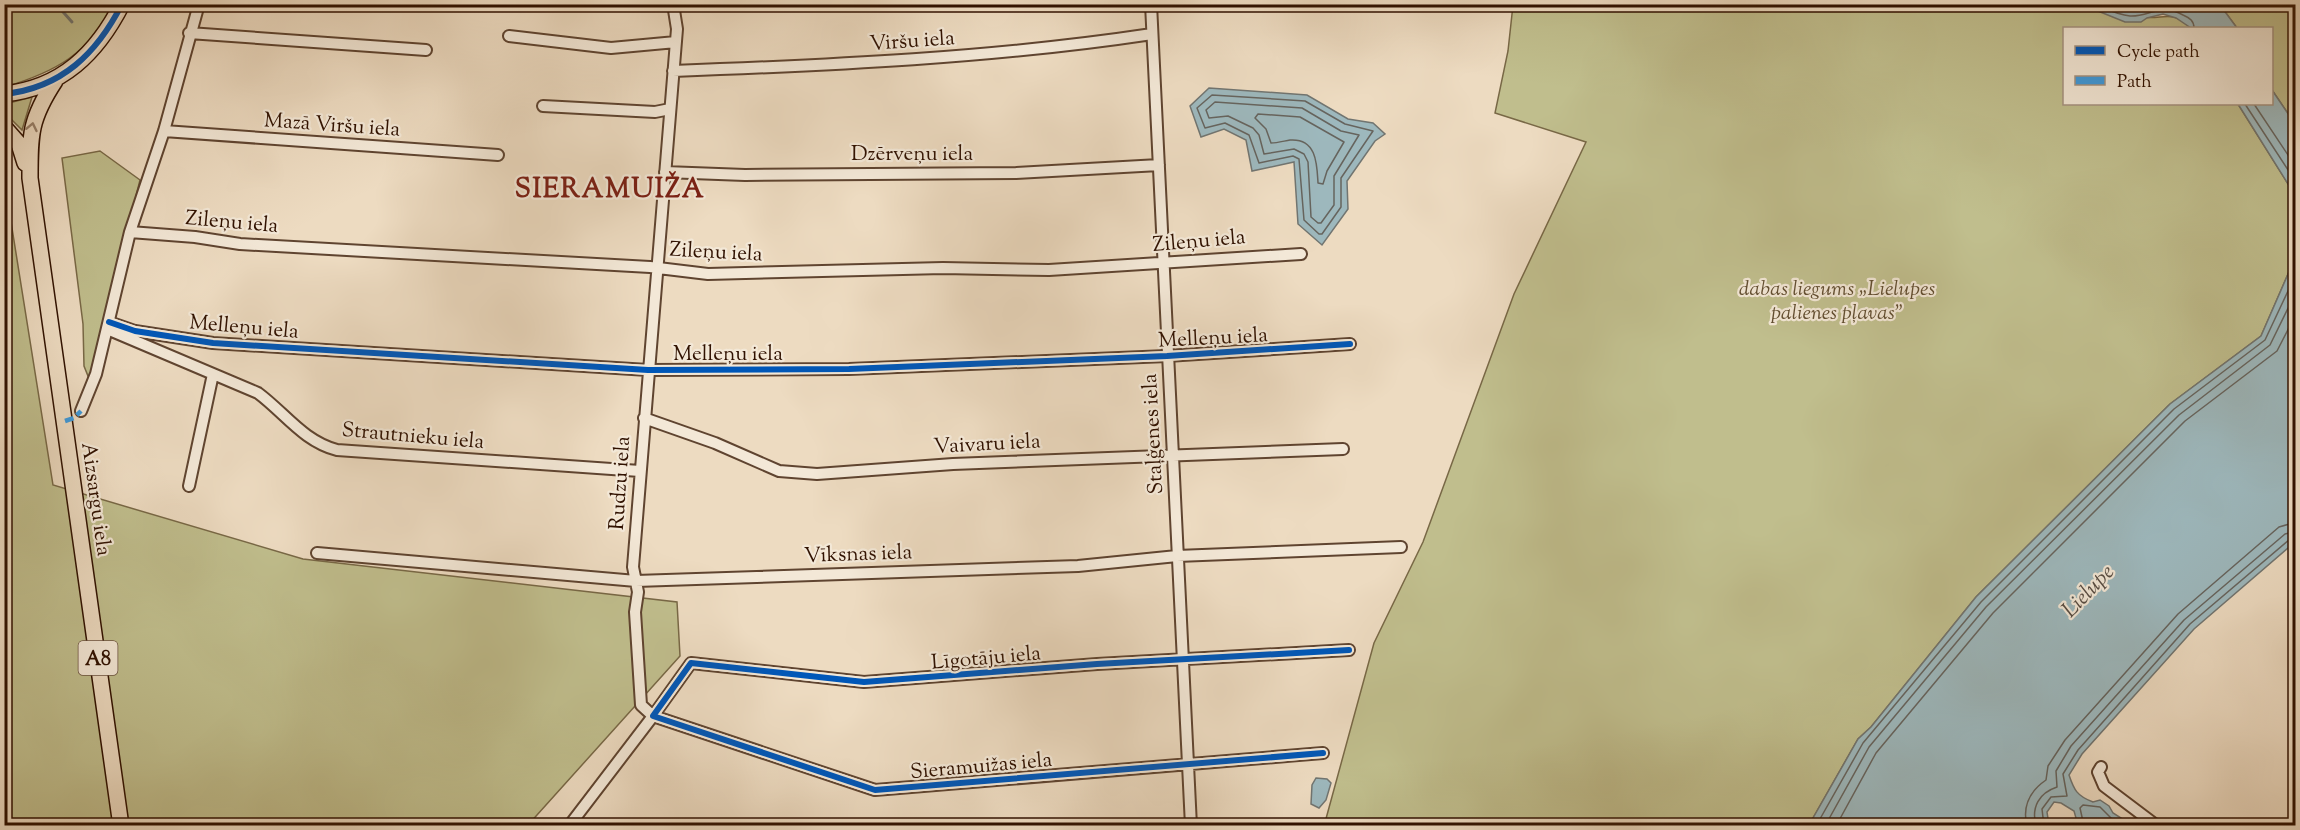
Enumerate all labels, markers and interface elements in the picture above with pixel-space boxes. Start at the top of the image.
street label: Viršu iela [869,24,956,60]
legend [2063,27,2273,105]
text: Cycle path [2117,40,2200,66]
text: Path [2117,70,2152,96]
street label: Mazā Viršu iela [263,106,401,146]
one-way arrow [25,122,38,132]
street label: Dzērveņu iela [851,140,973,170]
district label: SIERAMUIŽA [515,171,705,210]
street label: Zileņu iela [184,204,280,242]
street label: Zileņu iela [1152,223,1247,261]
street label: Zileņu iela [669,236,763,270]
park label: dabas liegums „Lielupes palienes pļavas” [1739,275,1935,329]
street label: Melleņu iela [188,308,300,348]
street label: Melleņu iela [1157,321,1269,357]
street label: Melleņu iela [673,340,783,370]
street label: Staļģenes iela [1136,372,1172,495]
street label: Strautnieku iela [340,416,486,458]
street label: Vaivaru iela [933,427,1042,463]
street label: Rudzu iela [603,435,639,531]
street label: Aizsargu iela [72,441,118,558]
street label: Vīksnas iela [803,538,913,572]
water label: Lielupe [2055,558,2123,626]
street label: Līgotāju iela [930,639,1043,679]
road number: A8 [78,641,118,675]
street label: Sieramuižas iela [909,746,1054,788]

